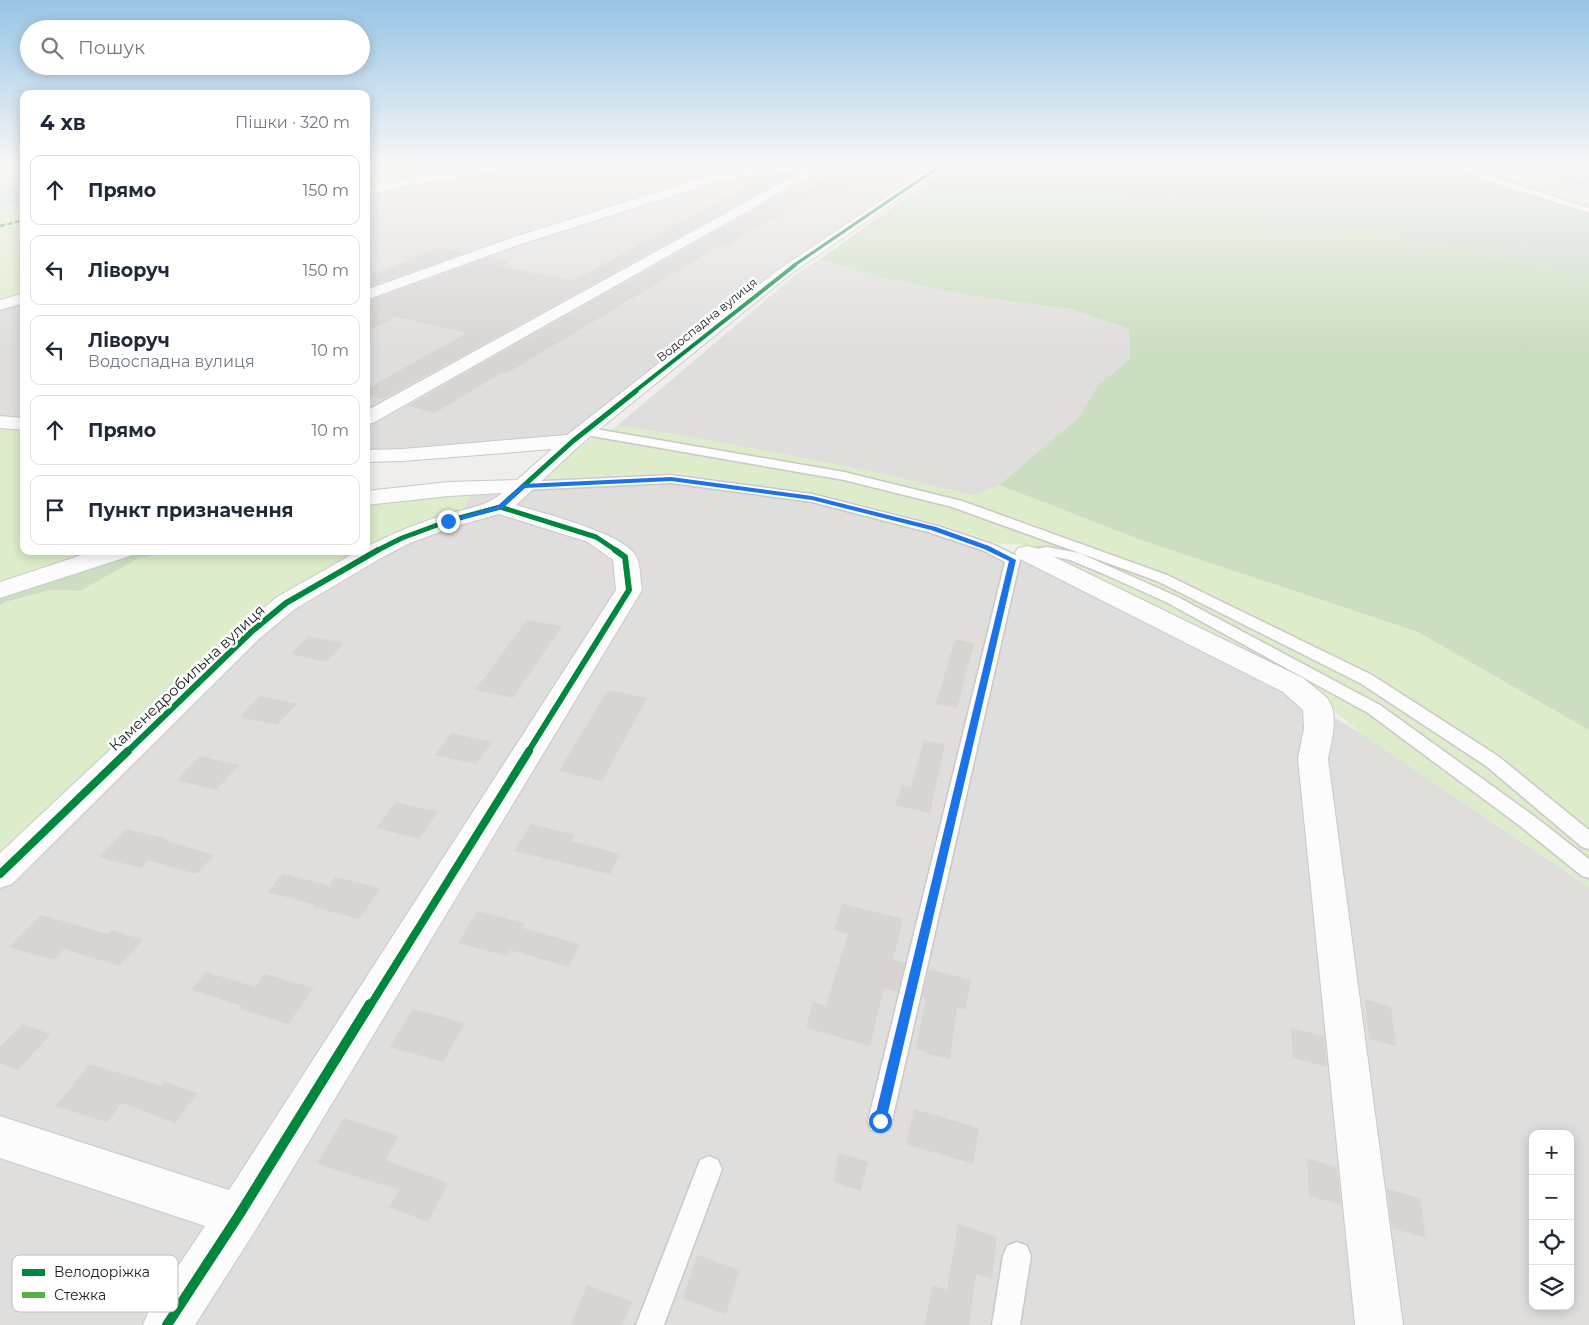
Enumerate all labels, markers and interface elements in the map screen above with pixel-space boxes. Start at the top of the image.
search box [20,20,370,75]
icon: search [38,34,66,62]
text: Пошук [78,36,145,59]
text: 4 хв [40,110,86,135]
text: Пішки · 320 m [235,113,350,132]
icon: ahead [41,176,69,204]
text: Прямо [88,179,156,202]
text: 150 m [302,181,349,200]
icon: left [41,256,69,284]
text: Ліворуч [88,259,170,282]
text: 150 m [302,261,349,280]
street label: Водоспадна вулиця [653,274,760,365]
text: Ліворуч [88,329,170,352]
icon: left [41,336,69,364]
text: 10 m [311,341,349,360]
text: Водоспадна вулиця [88,352,255,371]
icon: ahead [41,416,69,444]
text: Прямо [88,419,156,442]
text: 10 m [311,421,349,440]
icon: arrive [41,496,69,524]
text: Пункт призначення [88,499,294,522]
route end [437,510,460,533]
street label: Каменедробильна вулиця [105,600,269,755]
route start [869,1110,892,1133]
map controls [1529,1130,1574,1310]
button: + [1529,1130,1574,1175]
button: − [1529,1175,1574,1220]
button: locate [1529,1220,1574,1265]
legend [12,1255,178,1312]
text: Велодоріжка [54,1263,150,1281]
button: layers [1529,1265,1574,1310]
text: Стежка [54,1286,106,1304]

